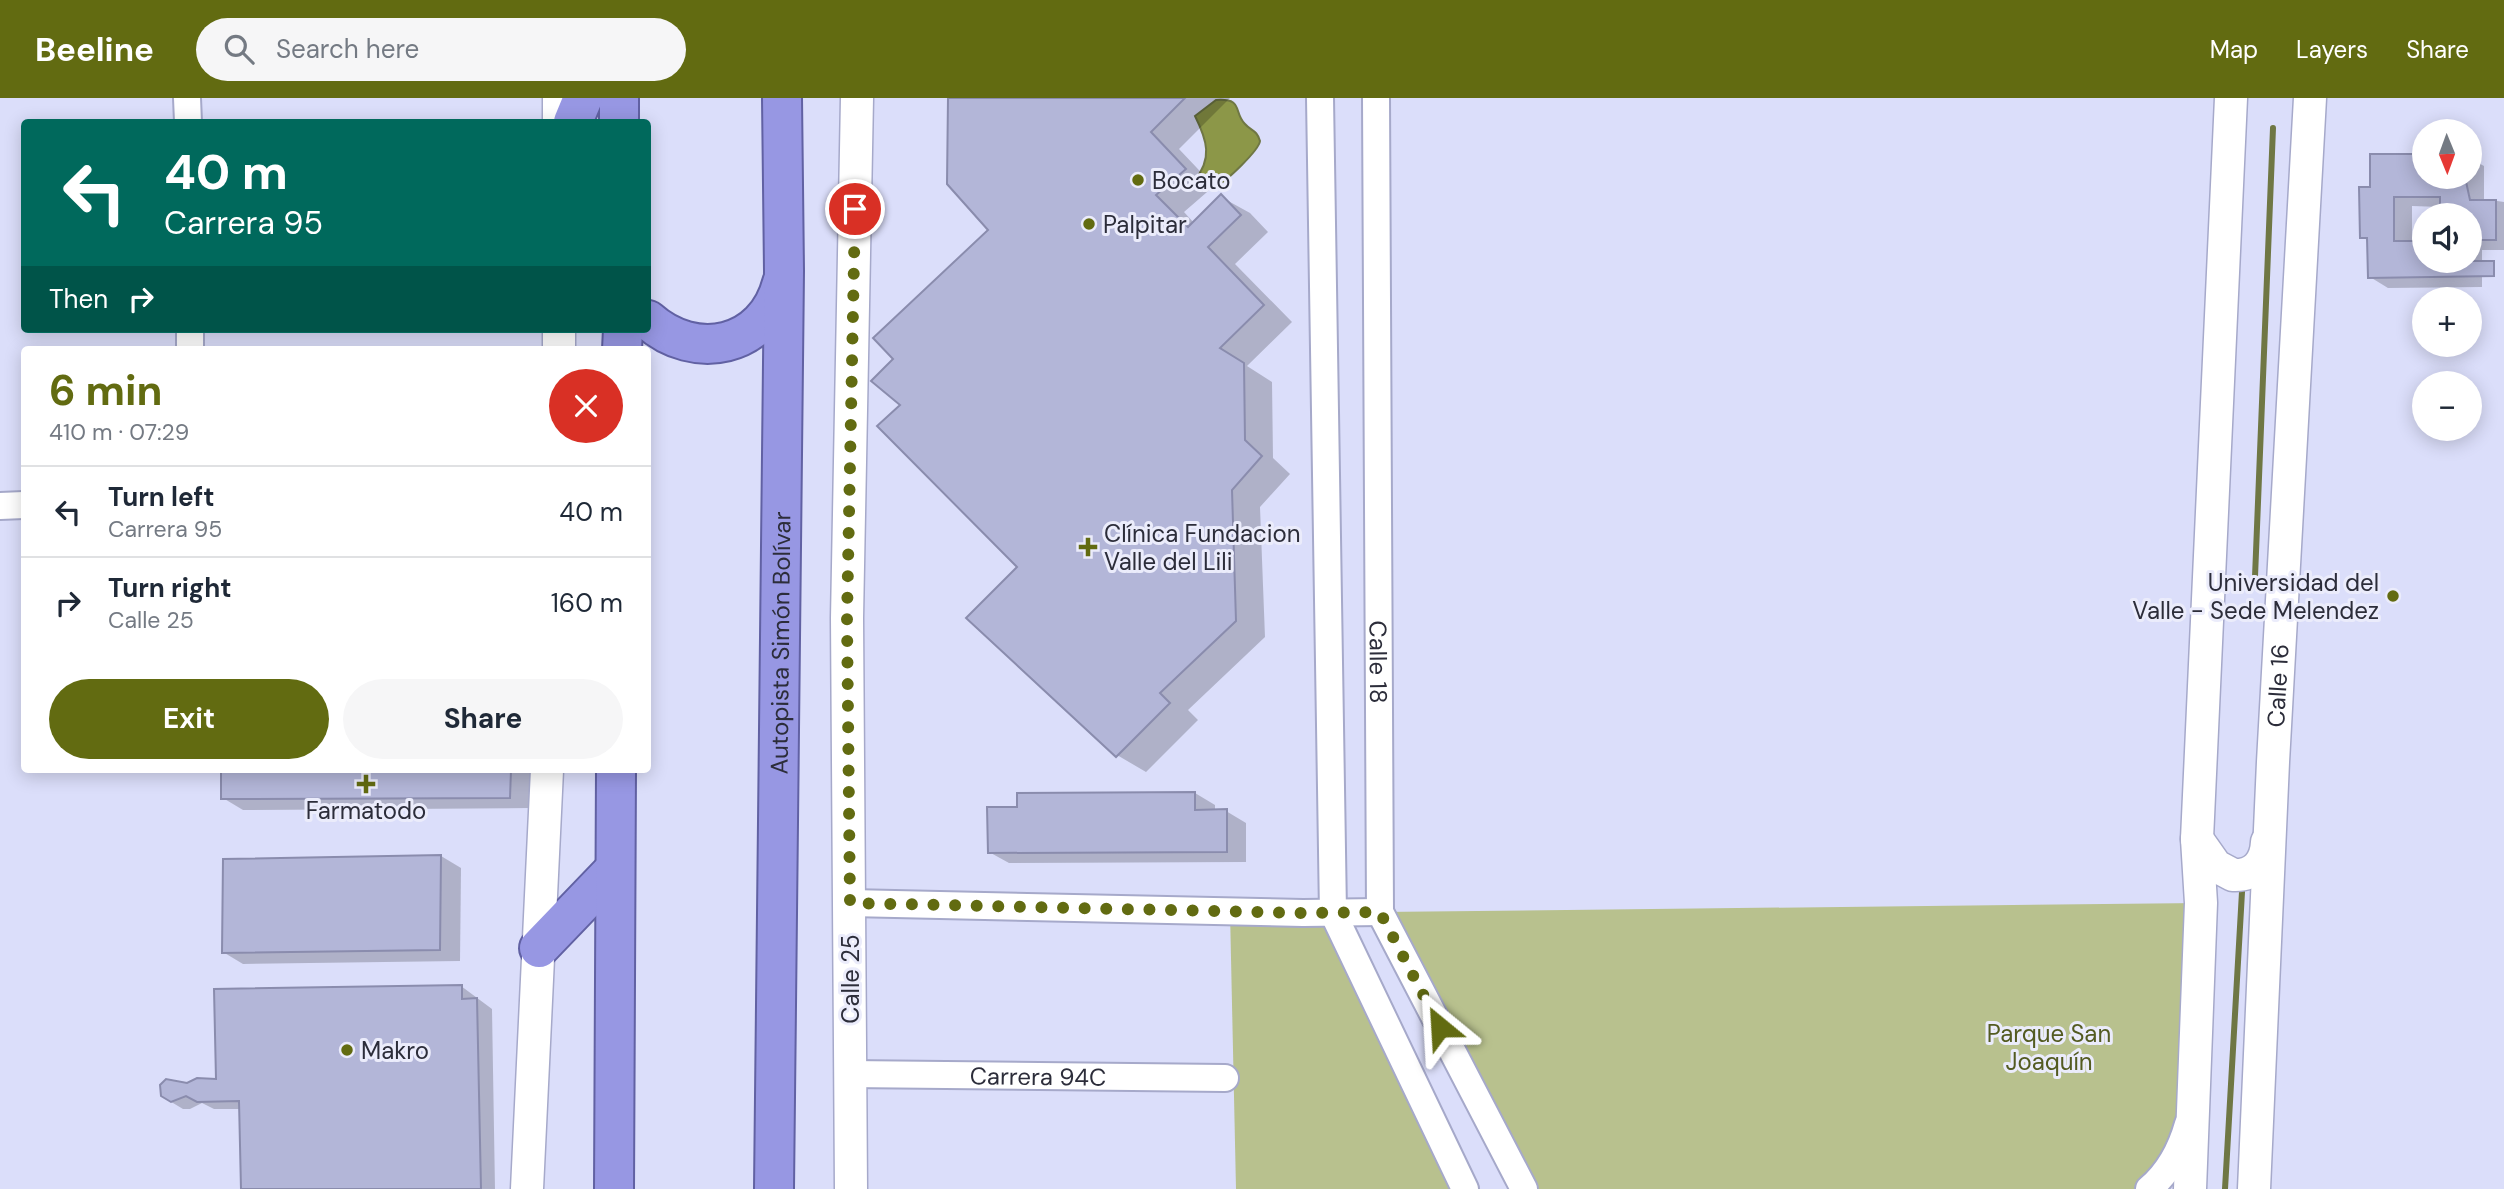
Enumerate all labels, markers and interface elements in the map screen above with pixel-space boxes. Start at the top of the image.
search box [196,18,686,81]
text: Beeline [35,28,154,71]
icon: search [220,30,258,68]
text: Search here [276,32,419,66]
text: Map [2210,34,2258,65]
text: Layers [2296,34,2368,65]
text: Share [2406,34,2469,65]
north arrow [2412,119,2482,189]
map controls [2412,119,2482,441]
text: 40 m [164,140,288,204]
icon: left [49,147,140,238]
place label: Bocato [1152,165,1230,196]
marker: Bocato [1130,172,1146,188]
pin [825,179,885,239]
icon: arrive [836,190,874,228]
text: Carrera 95 [164,202,323,244]
button: sound [2412,203,2482,273]
place label: Palpitar [1103,209,1187,240]
marker: Palpitar [1081,216,1097,232]
icon: right [122,280,160,318]
text: Then [49,282,108,316]
button: + [2412,287,2482,357]
text: 6 min [49,363,162,418]
button: close [549,369,623,443]
button: − [2412,371,2482,441]
text: 410 m · 07:29 [49,417,189,447]
text: Turn left [108,480,215,514]
icon: left [49,493,87,531]
text: 40 m [559,495,623,529]
street label: Autopista Simón Bolívar [763,511,797,775]
text: Carrera 95 [108,514,222,544]
place label: Clínica Fundacion Valle del Lili [1104,518,1301,577]
marker: Clínica Fundacion Valle del Lili [1078,537,1098,557]
place label: Universidad del Valle - Sede Melendez [2132,567,2379,626]
text: Turn right [108,571,232,605]
icon: right [49,584,87,622]
text: 160 m [551,586,623,620]
marker: Universidad del Valle - Sede Melendez [2385,588,2401,604]
text: Calle 25 [108,605,194,635]
street label: Calle 18 [1363,620,1394,704]
street label: Calle 16 [2259,643,2295,728]
button: Exit [49,679,329,759]
button: Share [343,679,623,759]
marker: Farmatodo [358,776,374,792]
place label: Farmatodo [306,795,426,826]
street label: Calle 25 [835,934,866,1024]
position arrow [1403,990,1477,1064]
park label: Parque San Joaquín [1987,1018,2111,1077]
place label: Makro [361,1035,429,1066]
marker: Makro [339,1042,355,1058]
street label: Carrera 94C [970,1060,1106,1092]

